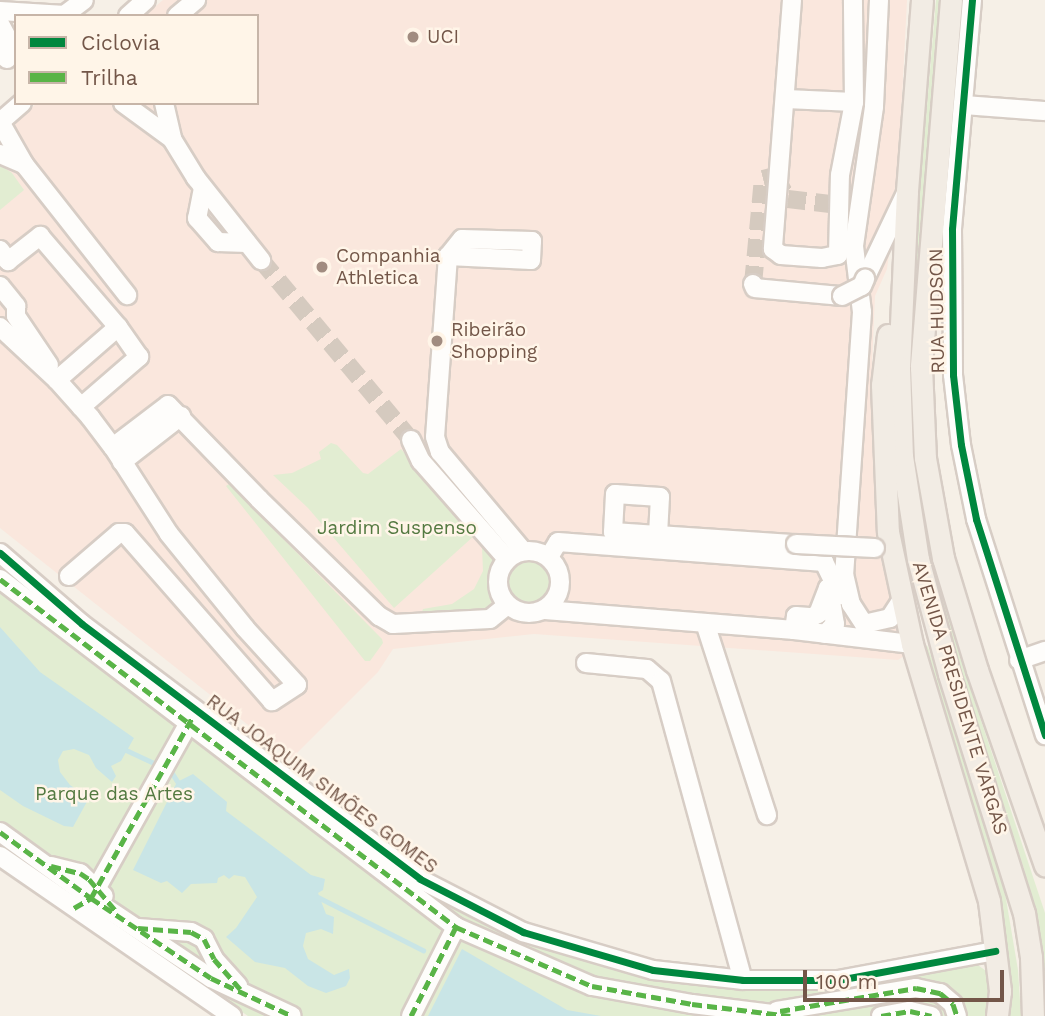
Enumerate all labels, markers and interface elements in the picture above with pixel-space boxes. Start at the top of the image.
legend [14,14,259,105]
place label: UCI [427,26,459,48]
marker: UCI [405,29,421,45]
text: Ciclovia [81,30,160,55]
text: Trilha [81,65,138,90]
place label: Companhia Athletica [336,245,441,289]
street label: RUA HUDSON [925,248,949,374]
marker: Companhia Athletica [314,259,330,275]
place label: Ribeirão Shopping [451,319,537,363]
marker: Ribeirão Shopping [429,333,445,349]
park label: Jardim Suspenso [317,517,477,539]
street label: AVENIDA PRESIDENTE VARGAS [907,558,1013,838]
street label: RUA JOAQUIM SIMÕES GOMES [201,689,443,879]
park label: Parque das Artes [35,783,193,805]
scale bar [807,956,1008,1000]
text: 100 m [816,969,878,994]

